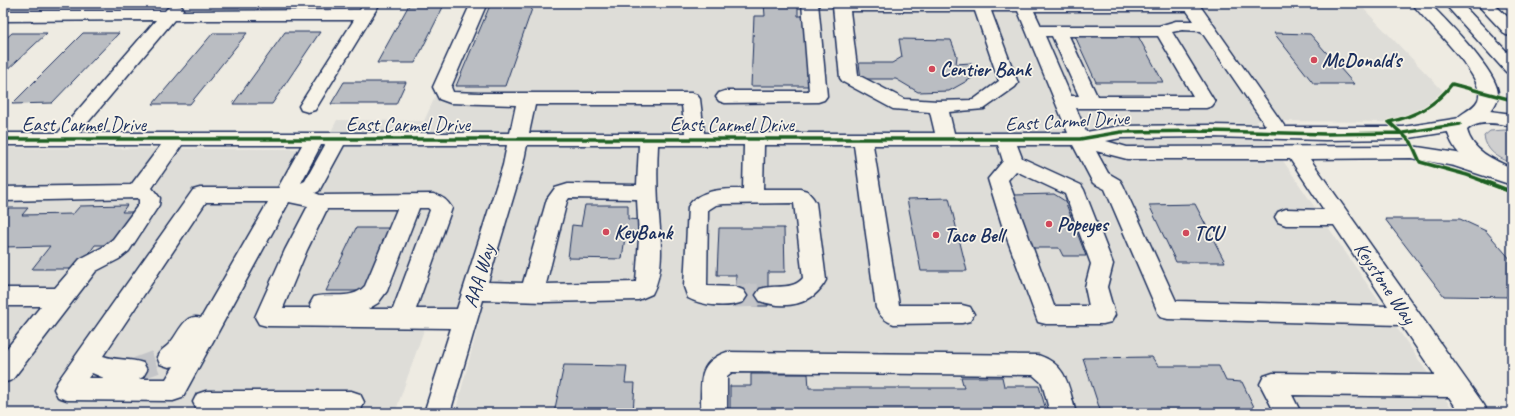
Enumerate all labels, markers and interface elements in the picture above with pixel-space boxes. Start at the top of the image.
place label: McDonald's [1322,48,1403,73]
marker: McDonald's [1309,55,1319,65]
place label: Centier Bank [940,57,1032,82]
marker: Centier Bank [927,64,937,74]
street label: East Carmel Drive [1004,105,1131,137]
street label: East Carmel Drive [22,112,147,137]
street label: East Carmel Drive [346,112,471,137]
street label: East Carmel Drive [670,112,795,137]
place label: Popeyes [1057,212,1110,238]
marker: Popeyes [1044,219,1054,229]
place label: KeyBank [614,220,674,245]
place label: TCU [1194,221,1227,246]
place label: Taco Bell [944,223,1007,248]
marker: KeyBank [601,227,611,237]
marker: TCU [1181,228,1191,238]
marker: Taco Bell [931,230,941,240]
street label: Keystone Way [1349,237,1422,330]
street label: AAA Way [458,239,501,311]

